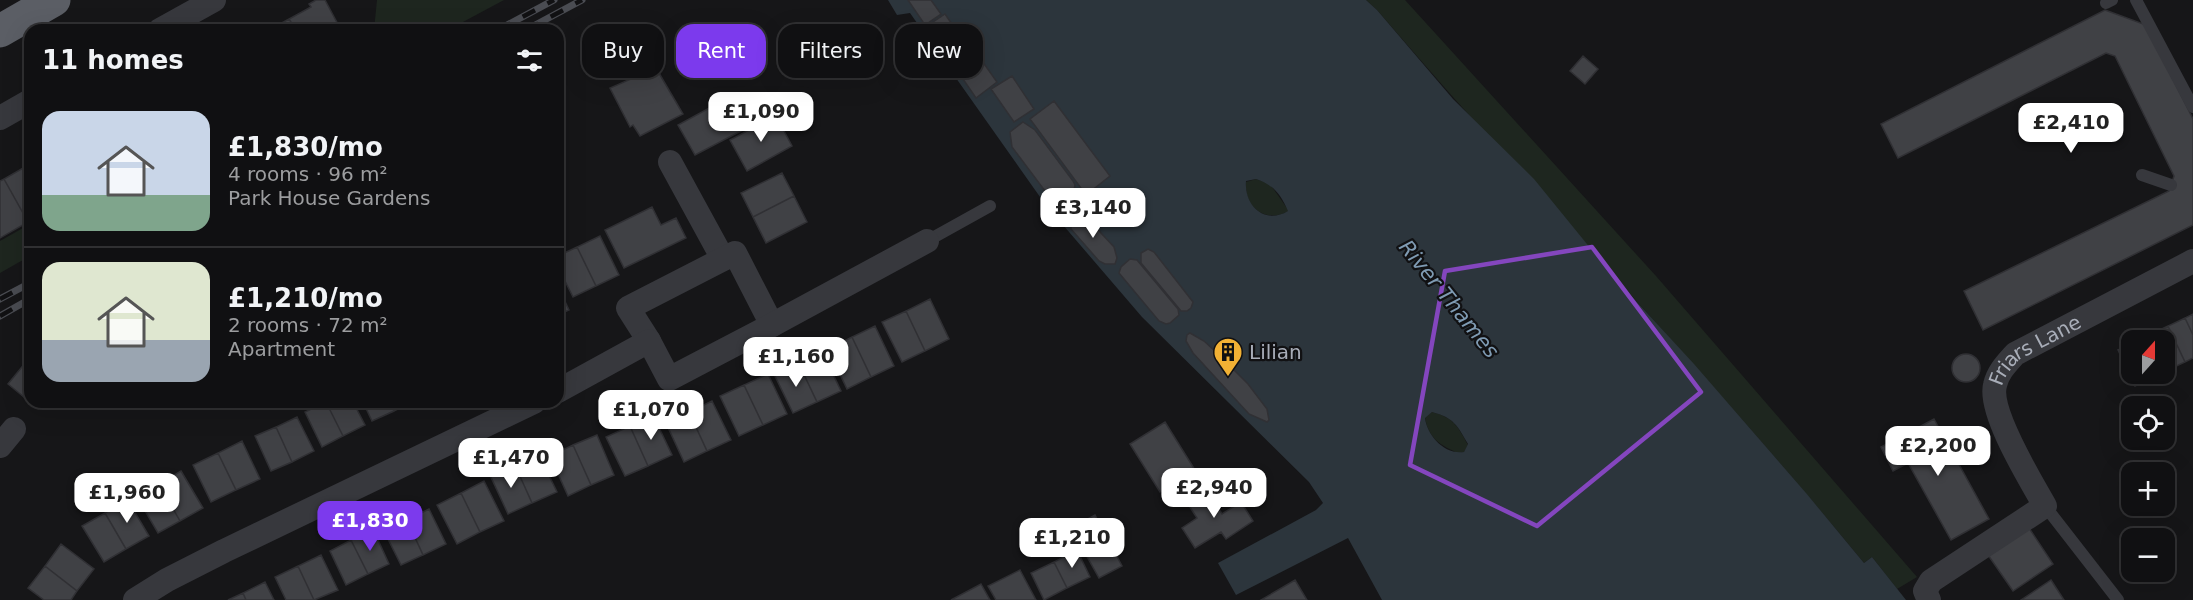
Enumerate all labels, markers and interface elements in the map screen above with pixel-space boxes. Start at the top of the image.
chip: Buy [582,24,664,78]
chip: Rent [676,24,766,78]
chip: Filters [778,24,883,78]
chip: New [895,24,983,78]
icon: filters [513,44,546,77]
text: 11 homes [42,45,184,75]
pin: £1,090 [712,92,810,143]
text: £1,090 [722,99,800,123]
pin: £2,410 [2022,103,2120,154]
text: £2,410 [2032,110,2110,134]
text: £1,830/mo [228,132,383,162]
icon: home [90,135,162,207]
text: 4 rooms · 96 m² [228,162,388,186]
text: Park House Gardens [228,186,430,210]
pin: £3,140 [1044,188,1142,239]
text: £3,140 [1054,195,1132,219]
water label: River Thames [1394,235,1504,363]
text: £1,210/mo [228,283,383,313]
icon: home [90,286,162,358]
street label: Friars Lane [1984,310,2085,389]
text: 2 rooms · 72 m² [228,313,388,337]
north arrow [2121,330,2175,384]
map controls [2121,330,2175,582]
building icon: Lilian [1212,336,1244,378]
text: Apartment [228,337,335,361]
pin: £1,160 [747,337,845,388]
place label: Lilian [1249,340,1302,364]
text: £1,160 [757,344,835,368]
pin: £1,070 [602,390,700,441]
button: locate [2121,396,2175,450]
text: £1,070 [612,397,690,421]
pin: £2,200 [1889,426,1987,477]
text: £2,200 [1899,433,1977,457]
pin: £1,470 [462,438,560,489]
text: £1,470 [472,445,550,469]
button: + [2121,462,2175,516]
pin: £2,940 [1165,468,1263,519]
pin: £1,960 [78,473,176,524]
text: £2,940 [1175,475,1253,499]
text: £1,960 [88,480,166,504]
pin: £1,830 [321,501,419,552]
text: £1,830 [331,508,409,532]
pin: £1,210 [1023,518,1121,569]
text: £1,210 [1033,525,1111,549]
button: − [2121,528,2175,582]

